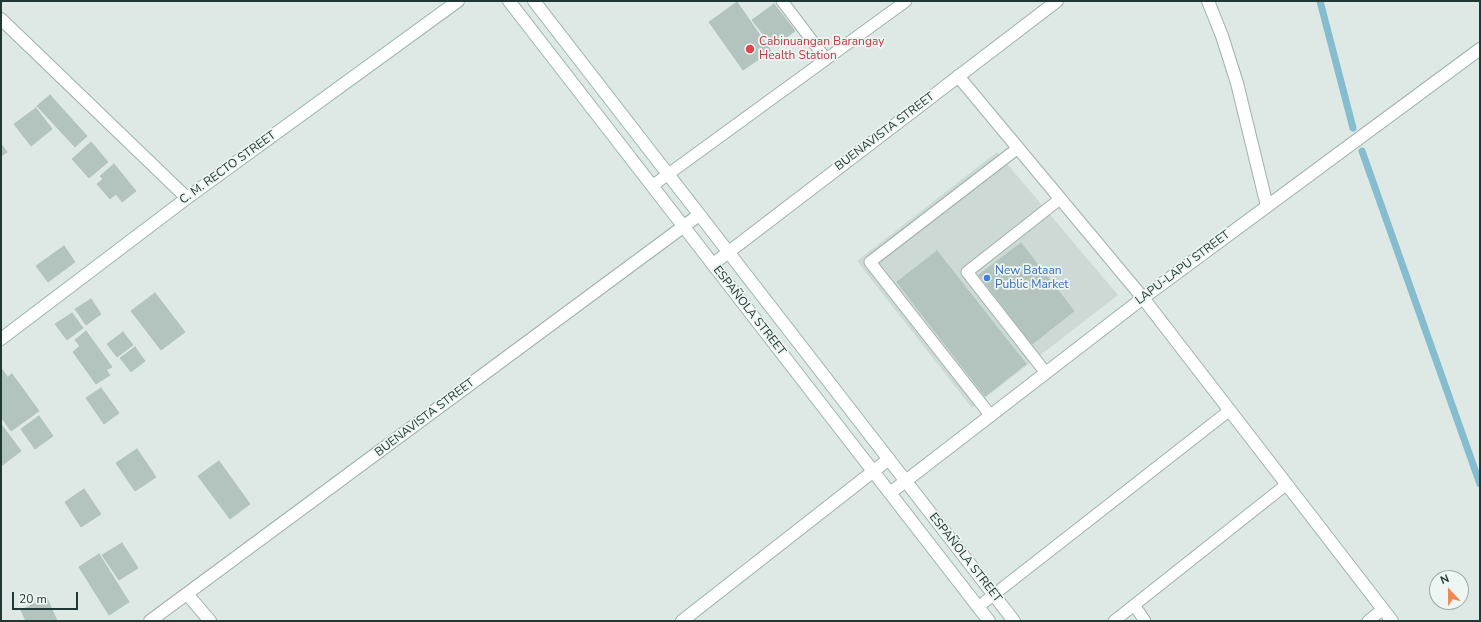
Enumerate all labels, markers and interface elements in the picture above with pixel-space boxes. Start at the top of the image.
place label: Cabinuangan Barangay Health Station [759,35,884,63]
marker: Cabinuangan Barangay Health Station [744,43,756,55]
street label: BUENAVISTA STREET [832,90,938,174]
street label: C. M. RECTO STREET [177,128,279,208]
street label: LAPU-LAPU STREET [1133,228,1233,308]
street label: ESPAÑOLA STREET [710,263,788,359]
place label: New Bataan Public Market [995,264,1069,292]
marker: New Bataan Public Market [982,273,992,283]
street label: BUENAVISTA STREET [372,376,478,460]
street label: ESPAÑOLA STREET [926,510,1004,606]
north arrow [1429,570,1469,610]
text: N [1438,571,1451,588]
scale bar [14,584,80,610]
text: 20 m [19,591,47,607]

